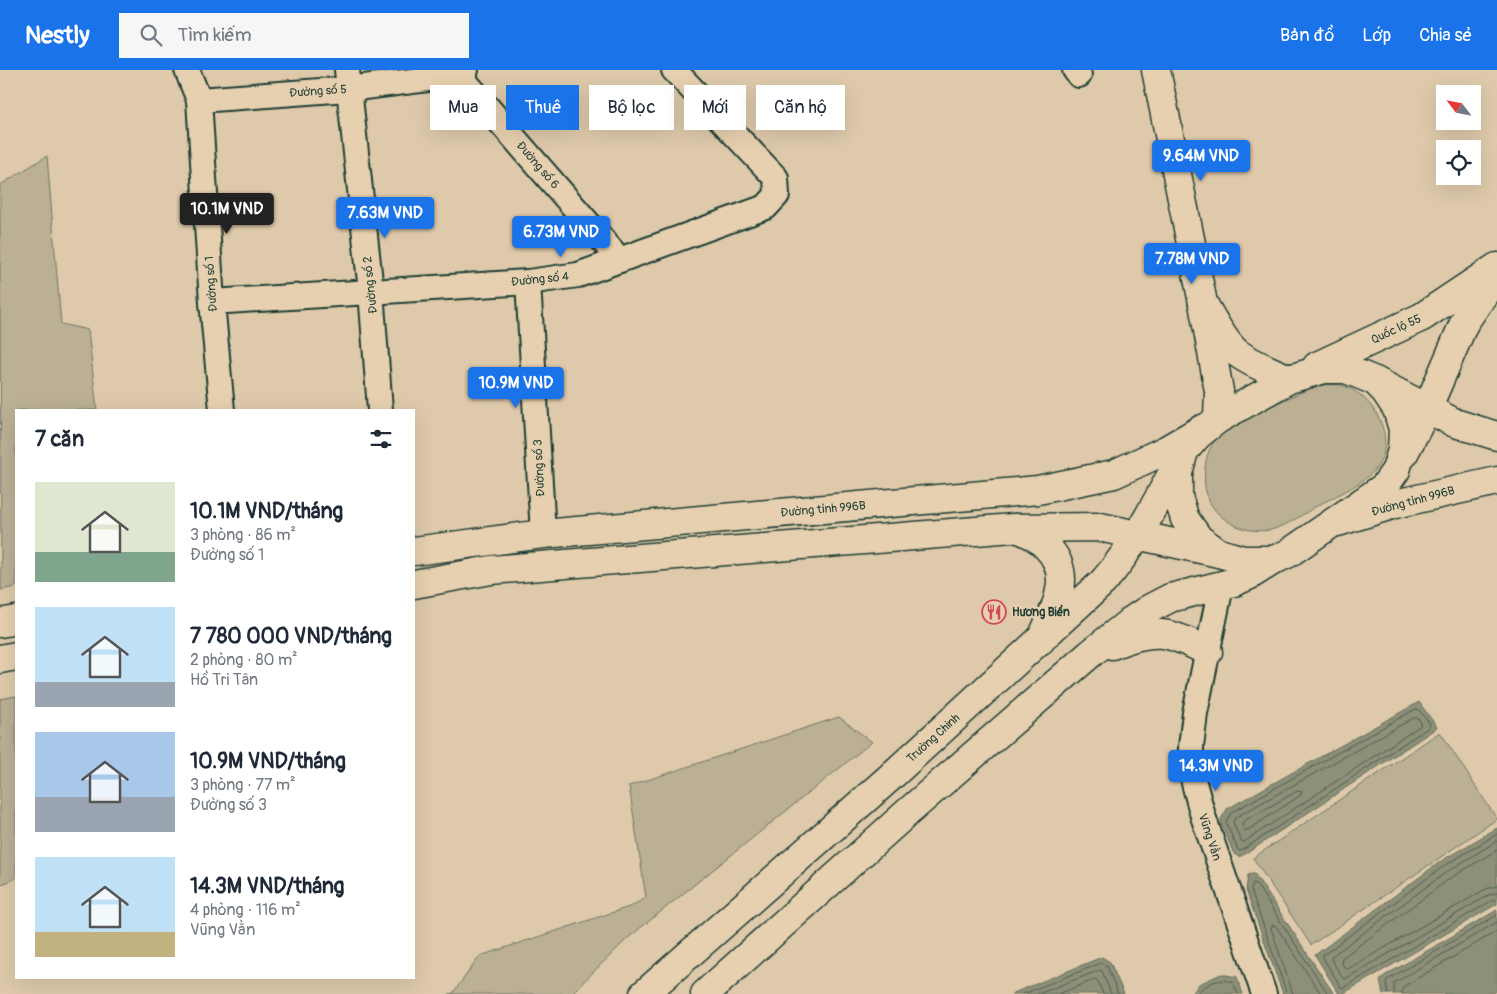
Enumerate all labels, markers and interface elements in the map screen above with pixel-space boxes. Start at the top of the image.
search box [119,13,469,58]
text: Nestly [25,21,89,50]
icon: search [137,21,165,49]
text: Tìm kiếm [177,23,252,47]
text: Bản đồ [1280,24,1334,47]
text: Lớp [1362,24,1391,47]
text: Chia sẻ [1419,24,1472,47]
street label: Đường số 5 [289,81,347,101]
chip: Mua [430,85,496,130]
chip: Thuê [506,85,579,130]
chip: Bộ lọc [589,85,674,130]
chip: Mới [684,85,746,130]
chip: Căn hộ [756,85,845,130]
north arrow [1436,85,1481,130]
map controls [1436,85,1481,185]
street label: Đường số 6 [513,138,563,192]
pin: 9.64M VND [1144,140,1258,182]
button: locate [1436,140,1481,185]
text: 9.64M VND [1163,146,1239,166]
pin: 10.1M VND [170,192,284,235]
pin: 7.63M VND [328,196,442,239]
text: 10.1M VND [191,199,263,219]
text: 7.63M VND [347,203,423,223]
pin: 6.73M VND [504,216,618,258]
text: 6.73M VND [523,222,599,242]
pin: 7.78M VND [1135,242,1249,285]
text: 7.78M VND [1155,249,1229,269]
street label: Đường số 2 [359,255,381,315]
street label: Đường số 1 [201,256,221,312]
street label: Đường số 4 [510,268,570,290]
street label: Quốc lộ 55 [1368,310,1424,348]
pin: 10.9M VND [459,366,573,409]
text: 10.9M VND [479,373,553,393]
icon: filters [367,425,395,453]
text: 7 căn [35,426,84,453]
street label: Đường số 3 [529,438,548,497]
street label: Đường tỉnh 996B [1370,483,1457,520]
text: 10.1M VND/tháng [190,498,343,525]
street label: Đường tỉnh 996B [780,498,866,521]
icon: home [75,502,135,562]
text: 3 phòng · 86 m² [190,525,296,545]
text: Đường số 1 [190,545,264,565]
restaurant icon: Hương Biển [981,599,1007,625]
place label: Hương Biển [1012,604,1070,620]
text: 7 780 000 VND/tháng [190,623,392,650]
icon: home [75,627,135,687]
text: 2 phòng · 80 m² [190,650,298,670]
text: Hồ Tri Tân [190,670,258,690]
street label: Trường Chinh [904,710,963,766]
text: 10.9M VND/tháng [190,748,346,775]
pin: 14.3M VND [1159,750,1273,792]
icon: home [75,752,135,812]
text: 14.3M VND [1179,756,1253,776]
text: 3 phòng · 77 m² [190,775,296,795]
text: Đường số 3 [190,795,267,815]
street label: Vũng Vằn [1195,811,1225,863]
text: 14.3M VND/tháng [190,873,344,900]
icon: home [75,877,135,937]
text: 4 phòng · 116 m² [190,900,301,920]
text: Vũng Vằn [190,920,255,940]

